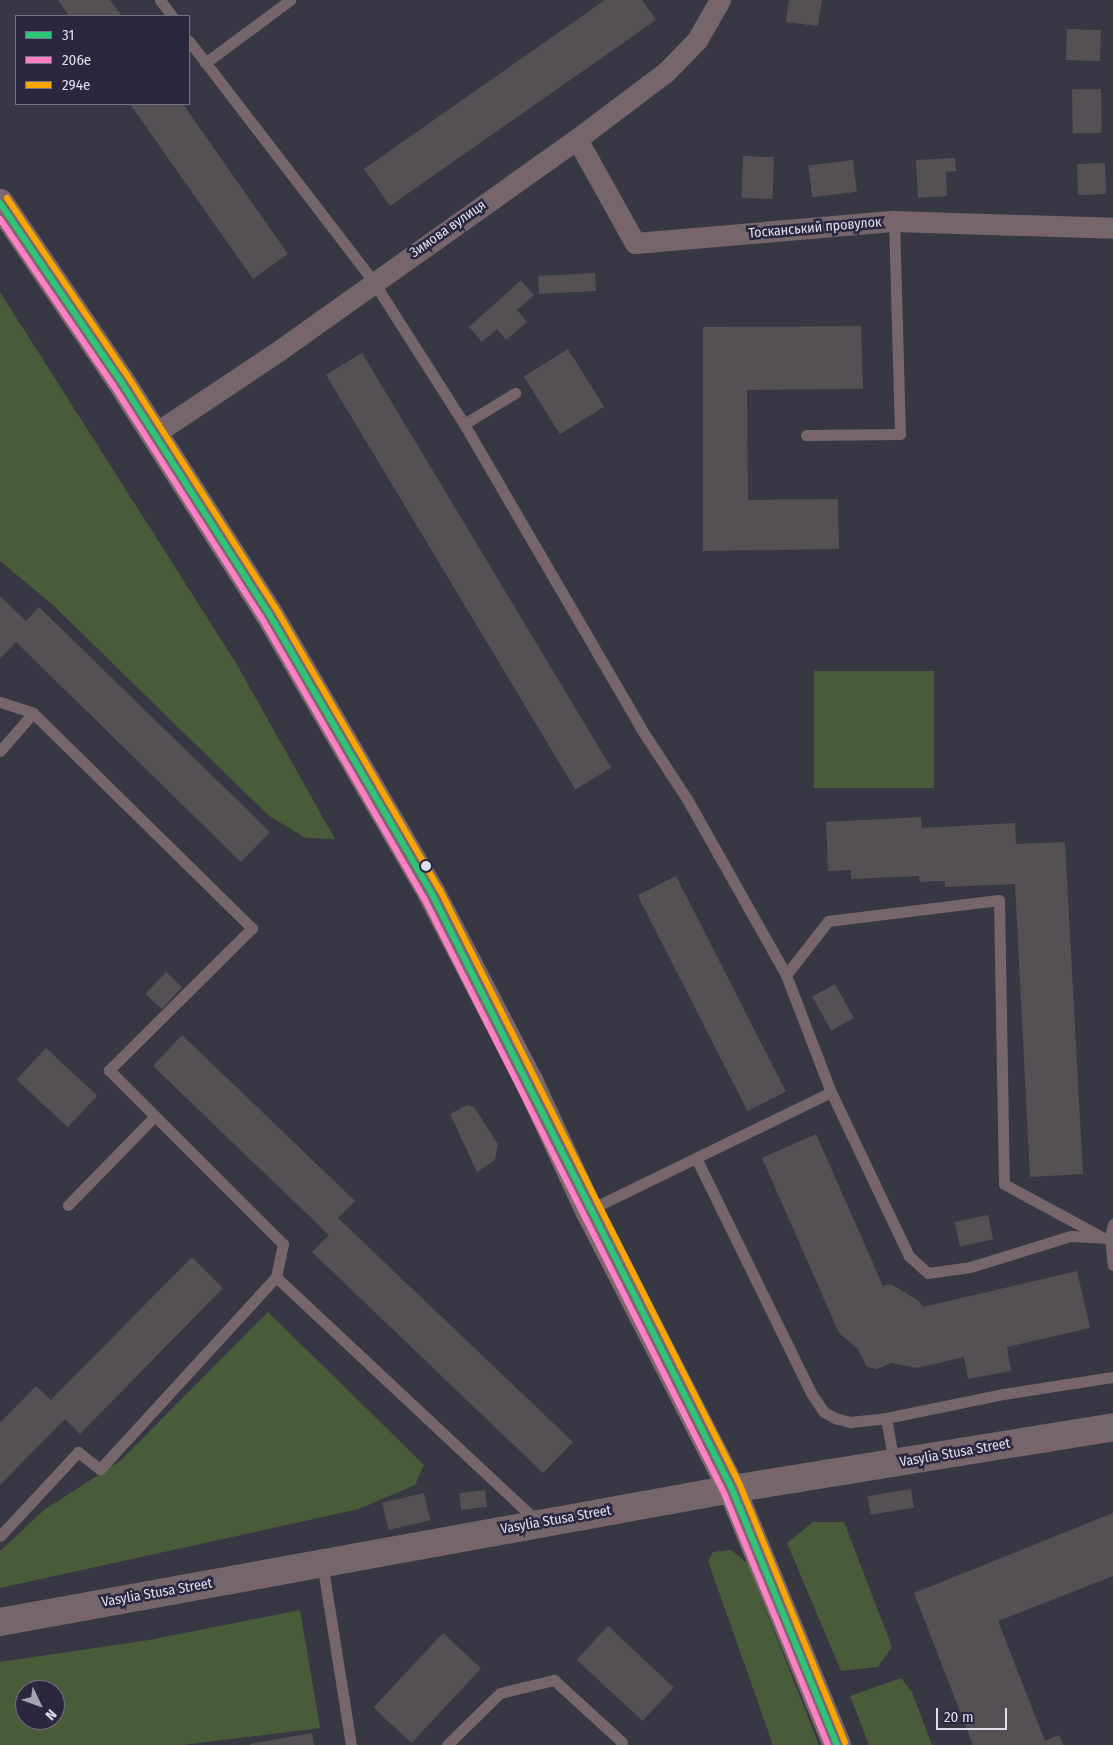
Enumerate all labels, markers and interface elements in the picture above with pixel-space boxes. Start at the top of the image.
legend [15,15,190,105]
text: 31 [62,26,74,44]
text: 206е [62,51,91,69]
text: 294е [62,76,90,94]
street label: Зимова вулиця [407,197,489,261]
street label: Тосканський провулок [748,214,882,242]
unlabelled marker [421,861,431,871]
street label: Vasylia Stusa Street [898,1435,1012,1471]
street label: Vasylia Stusa Street [499,1502,613,1538]
street label: Vasylia Stusa Street [100,1575,214,1611]
north arrow [15,1680,65,1730]
scale bar [938,1698,1009,1730]
text: N [42,1706,60,1724]
text: 20 m [944,1708,974,1726]

